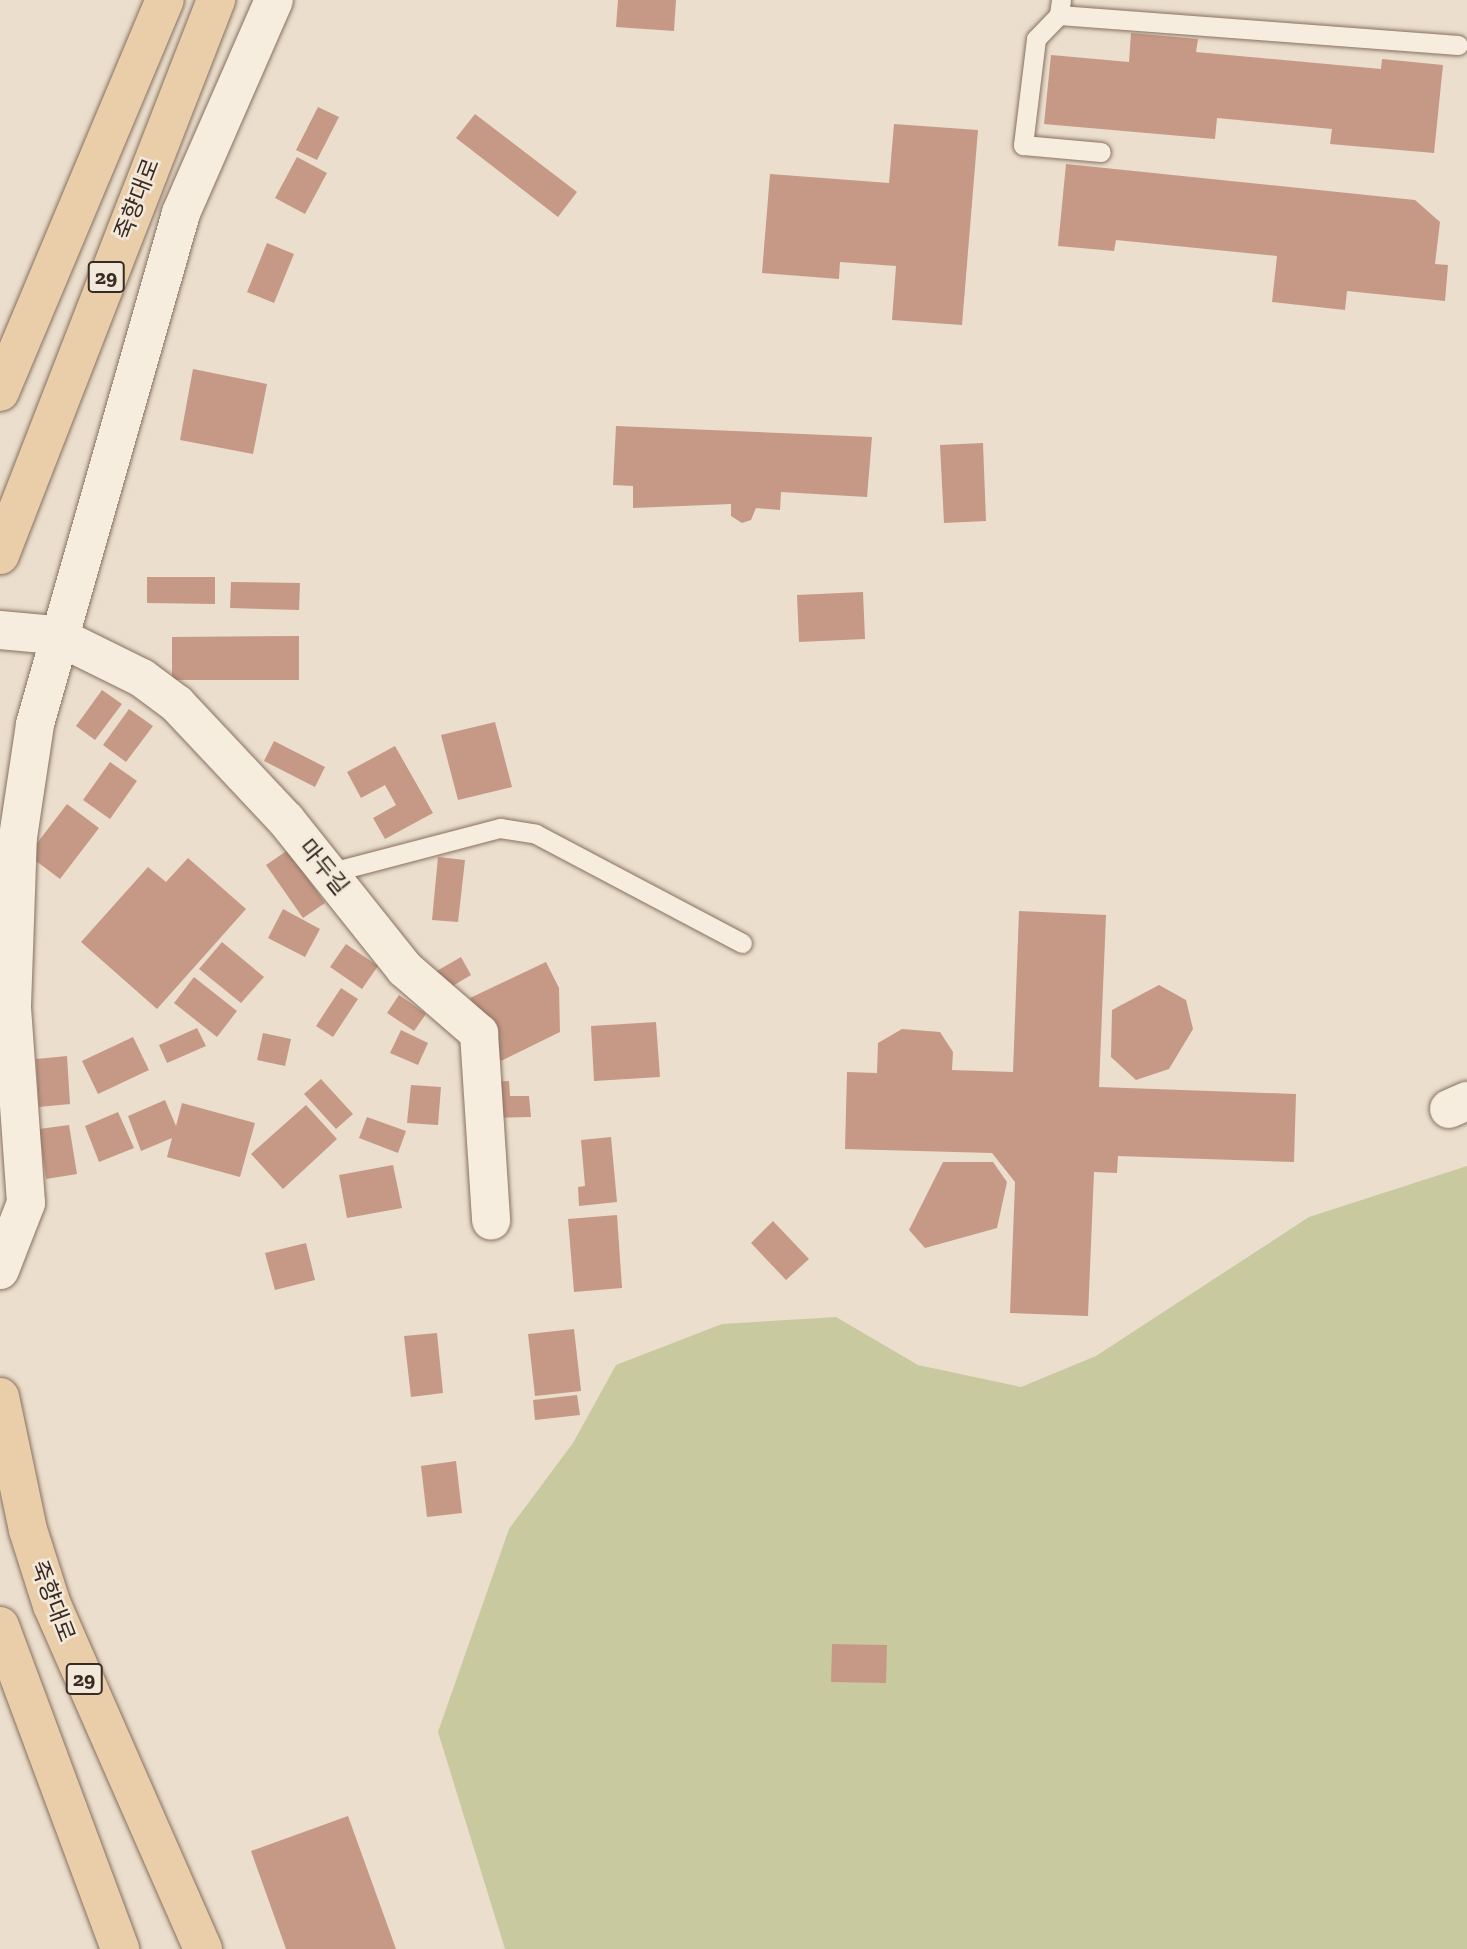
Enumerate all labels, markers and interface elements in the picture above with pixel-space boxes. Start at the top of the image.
street label: 죽향대로 [109,155,165,243]
road number: 29 [87,260,125,294]
street label: 마두길 [293,834,355,900]
street label: 죽향대로 [25,1557,81,1645]
road number: 29 [65,1662,103,1696]

